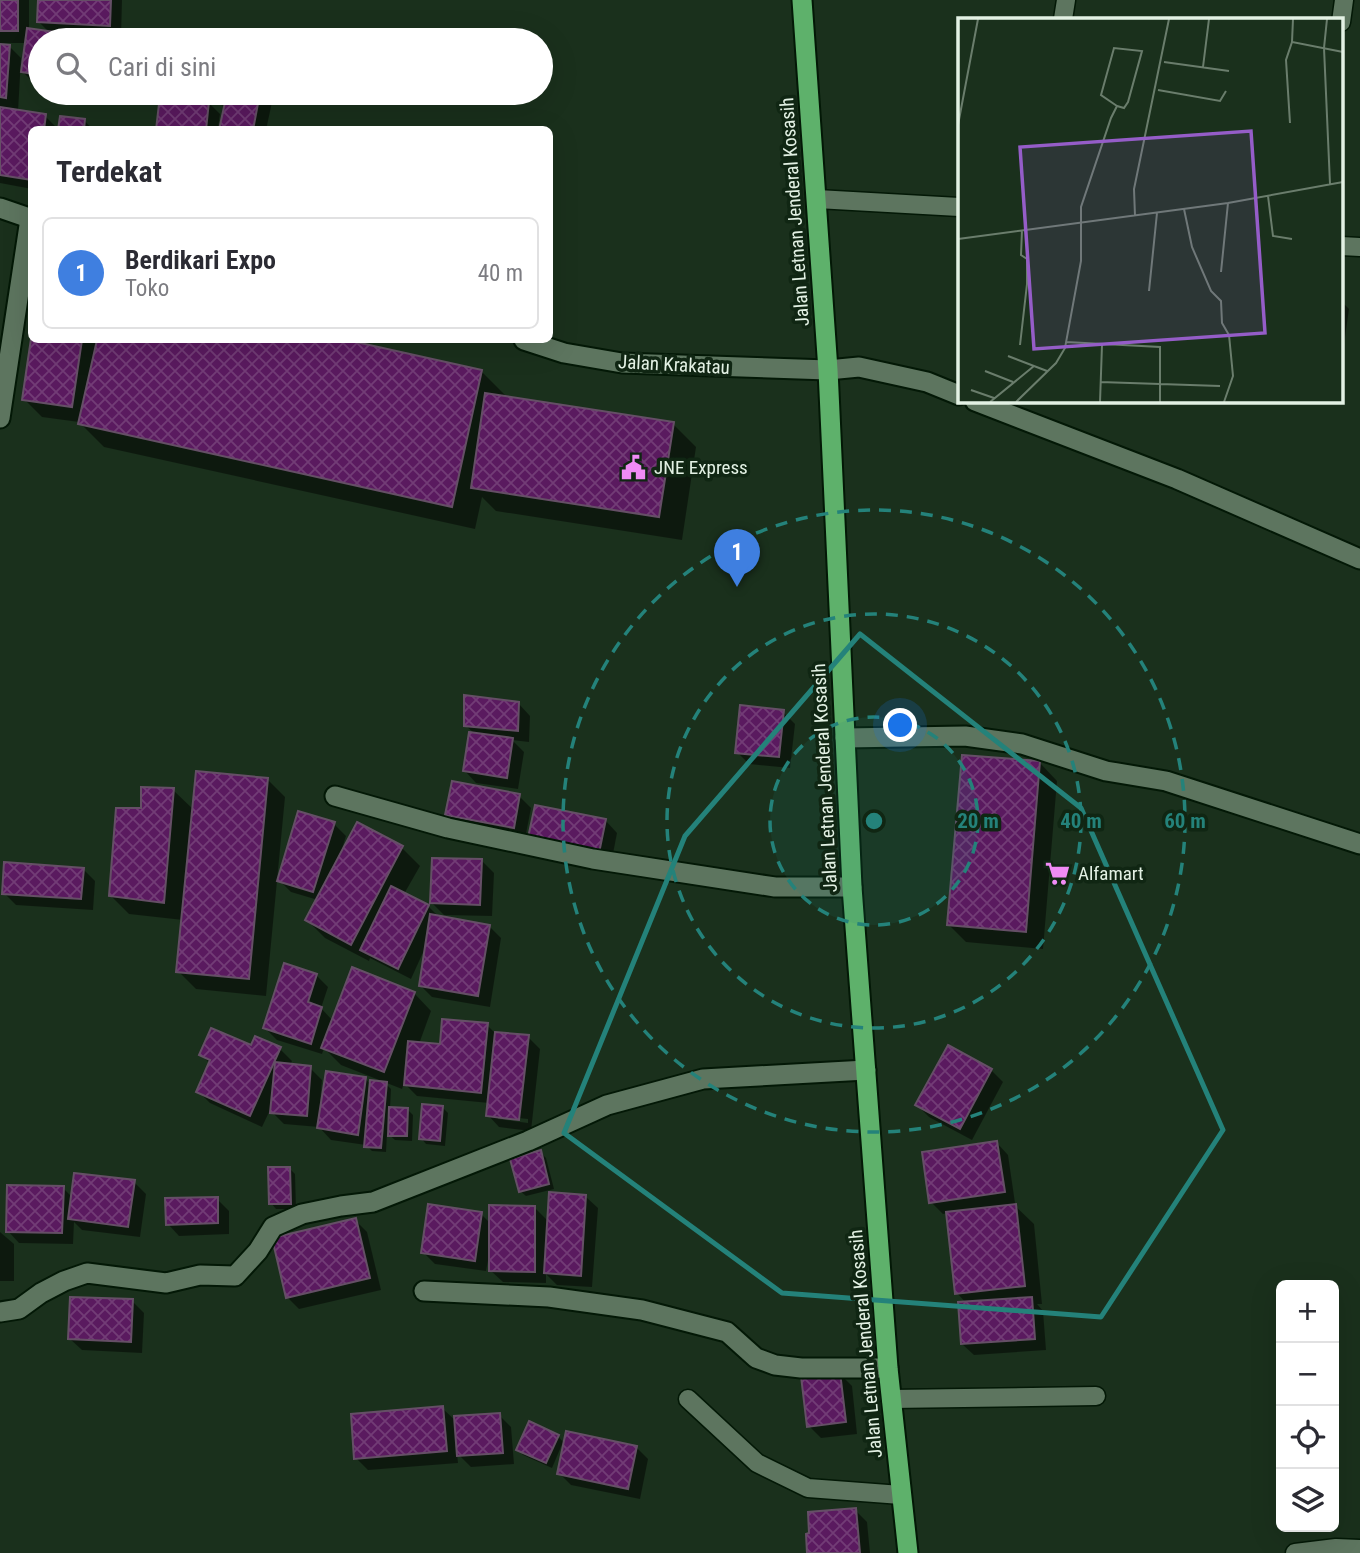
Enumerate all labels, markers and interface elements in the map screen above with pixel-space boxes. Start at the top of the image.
inset map [958,18,1342,402]
search box [28,28,553,105]
icon: search [52,48,90,86]
text: Cari di sini [108,52,216,82]
street label: Jalan Letnan Jenderal Kosasih [775,97,814,327]
text: Terdekat [56,154,162,189]
text: Berdikari Expo [125,245,276,275]
text: 1 [75,260,87,287]
text: 40 m [478,260,523,287]
text: Toko [125,275,169,302]
street label: Jalan Krakatau [618,350,730,379]
public building icon: JNE Express [620,453,648,481]
place label: JNE Express [654,456,748,479]
pin: 1 [714,529,760,587]
street label: Jalan Letnan Jenderal Kosasih [807,663,842,893]
your location [883,708,917,742]
centre of rings [862,809,886,833]
text: 20 m [957,809,999,833]
text: 40 m [1060,809,1102,833]
text: 60 m [1164,809,1206,833]
supermarket icon: Alfamart [1044,859,1072,887]
place label: Alfamart [1078,862,1144,885]
street label: Jalan Letnan Jenderal Kosasih [844,1229,887,1459]
map controls [1276,1280,1339,1532]
button: + [1276,1280,1339,1343]
button: − [1276,1343,1339,1406]
button: locate [1276,1406,1339,1469]
button: layers [1276,1469,1339,1532]

